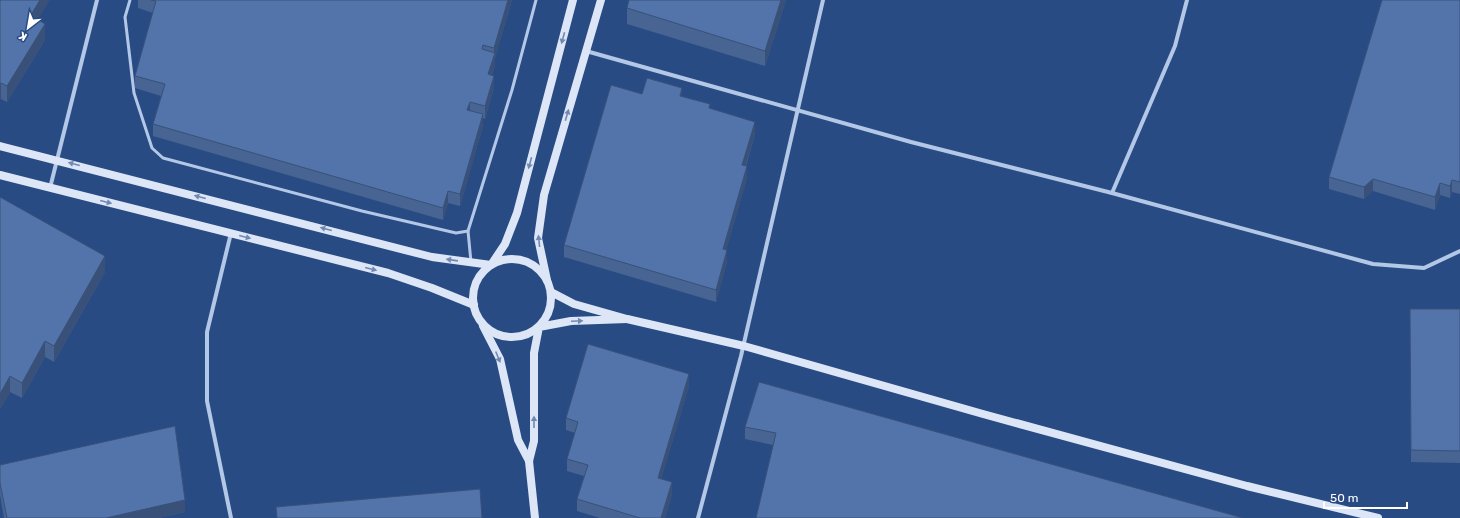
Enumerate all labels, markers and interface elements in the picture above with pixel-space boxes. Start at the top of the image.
north arrow [8,8,48,48]
text: K [16,28,30,44]
one-way arrow [560,32,566,44]
one-way arrow [564,109,570,121]
one-way arrow [527,158,533,170]
one-way arrow [68,161,80,167]
one-way arrow [194,193,206,199]
one-way arrow [100,199,112,205]
one-way arrow [320,226,332,232]
one-way arrow [240,234,252,240]
one-way arrow [536,235,543,247]
one-way arrow [446,257,458,263]
one-way arrow [366,266,378,272]
one-way arrow [571,318,584,324]
one-way arrow [496,351,502,363]
one-way arrow [531,415,537,428]
scale bar [1324,484,1407,510]
text: 50 m [1330,491,1358,505]

